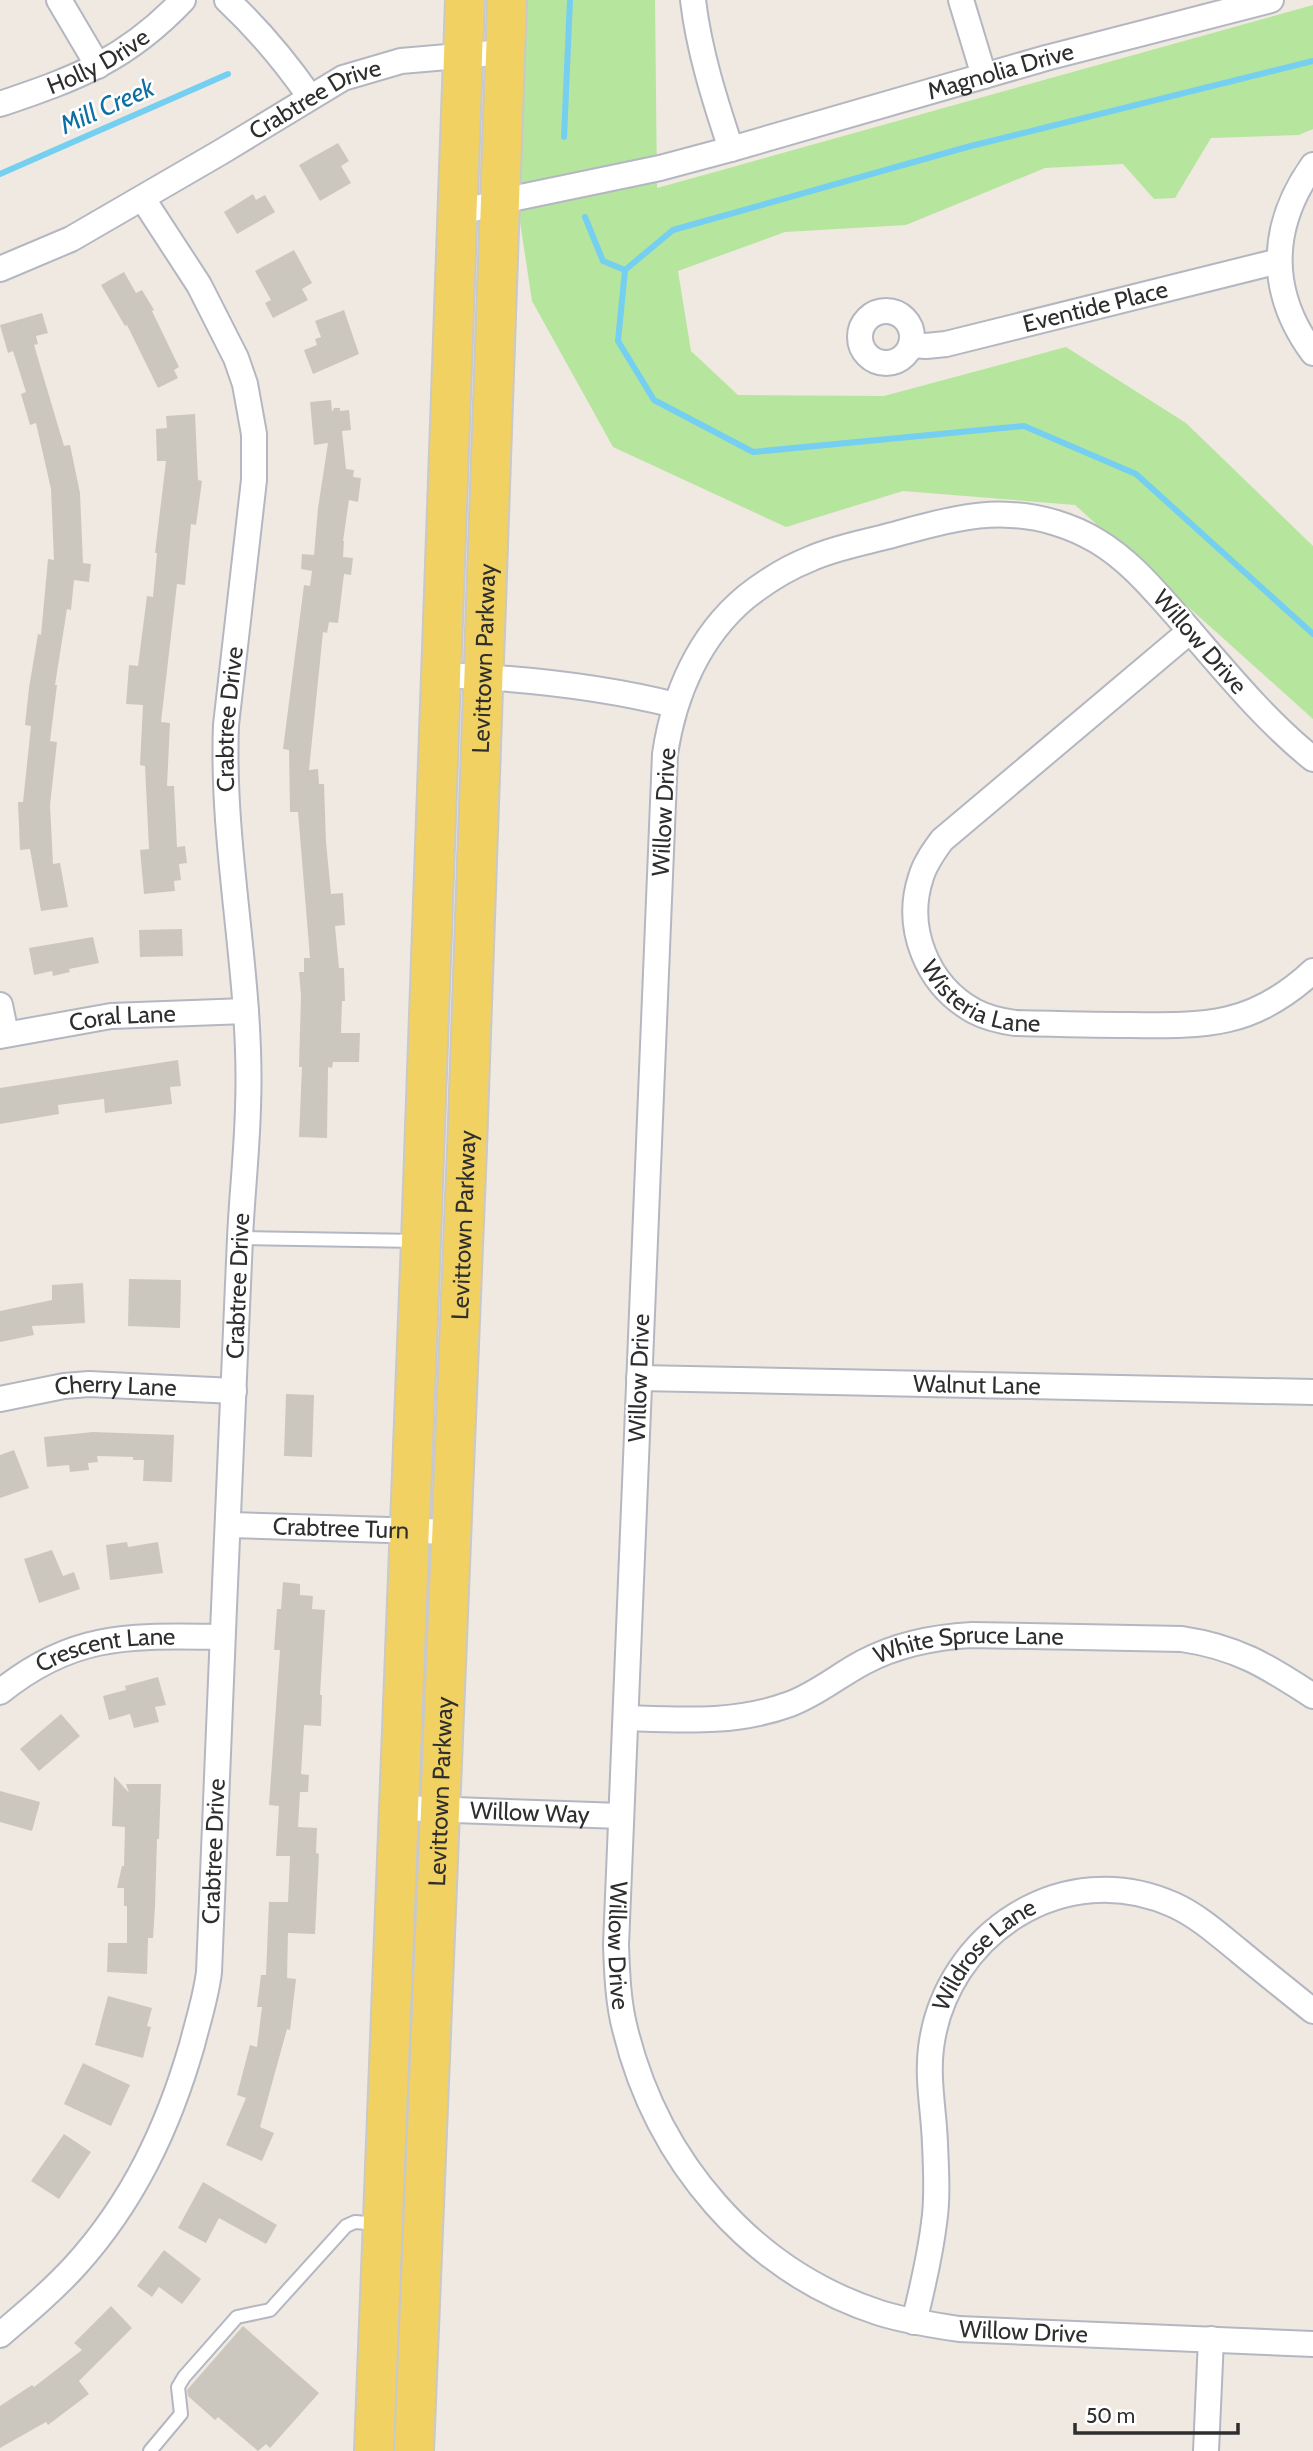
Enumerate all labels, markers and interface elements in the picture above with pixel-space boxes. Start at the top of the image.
street label: Holly Drive [43,22,155,100]
street label: Magnolia Drive [924,36,1077,106]
street label: Crabtree Drive [244,53,384,146]
water label: Mill Creek [54,71,160,141]
street label: Eventide Place [1020,274,1171,338]
street label: Levittown Parkway [466,563,501,754]
street label: Willow Drive [1147,584,1254,700]
street label: Crabtree Drive [210,645,249,793]
street label: Willow Drive [646,747,681,877]
street label: Wisteria Lane [915,954,1041,1038]
street label: Coral Lane [67,999,176,1037]
street label: Levittown Parkway [445,1130,482,1321]
street label: Crabtree Drive [220,1212,255,1360]
street label: Willow Drive [622,1313,655,1443]
street label: Cherry Lane [52,1369,177,1402]
street label: Walnut Lane [913,1369,1041,1400]
street label: Crabtree Turn [272,1511,410,1545]
street label: White Spruce Lane [869,1620,1064,1669]
street label: Crescent Lane [30,1622,175,1678]
street label: Levittown Parkway [422,1696,459,1887]
street label: Crabtree Drive [196,1778,231,1925]
street label: Willow Way [470,1796,590,1829]
street label: Willow Drive [602,1881,636,2012]
street label: Wildrose Lane [926,1892,1041,2015]
street label: Willow Drive [959,2314,1088,2348]
scale bar [1075,2392,1238,2436]
text: 50 m [1086,2403,1135,2428]

